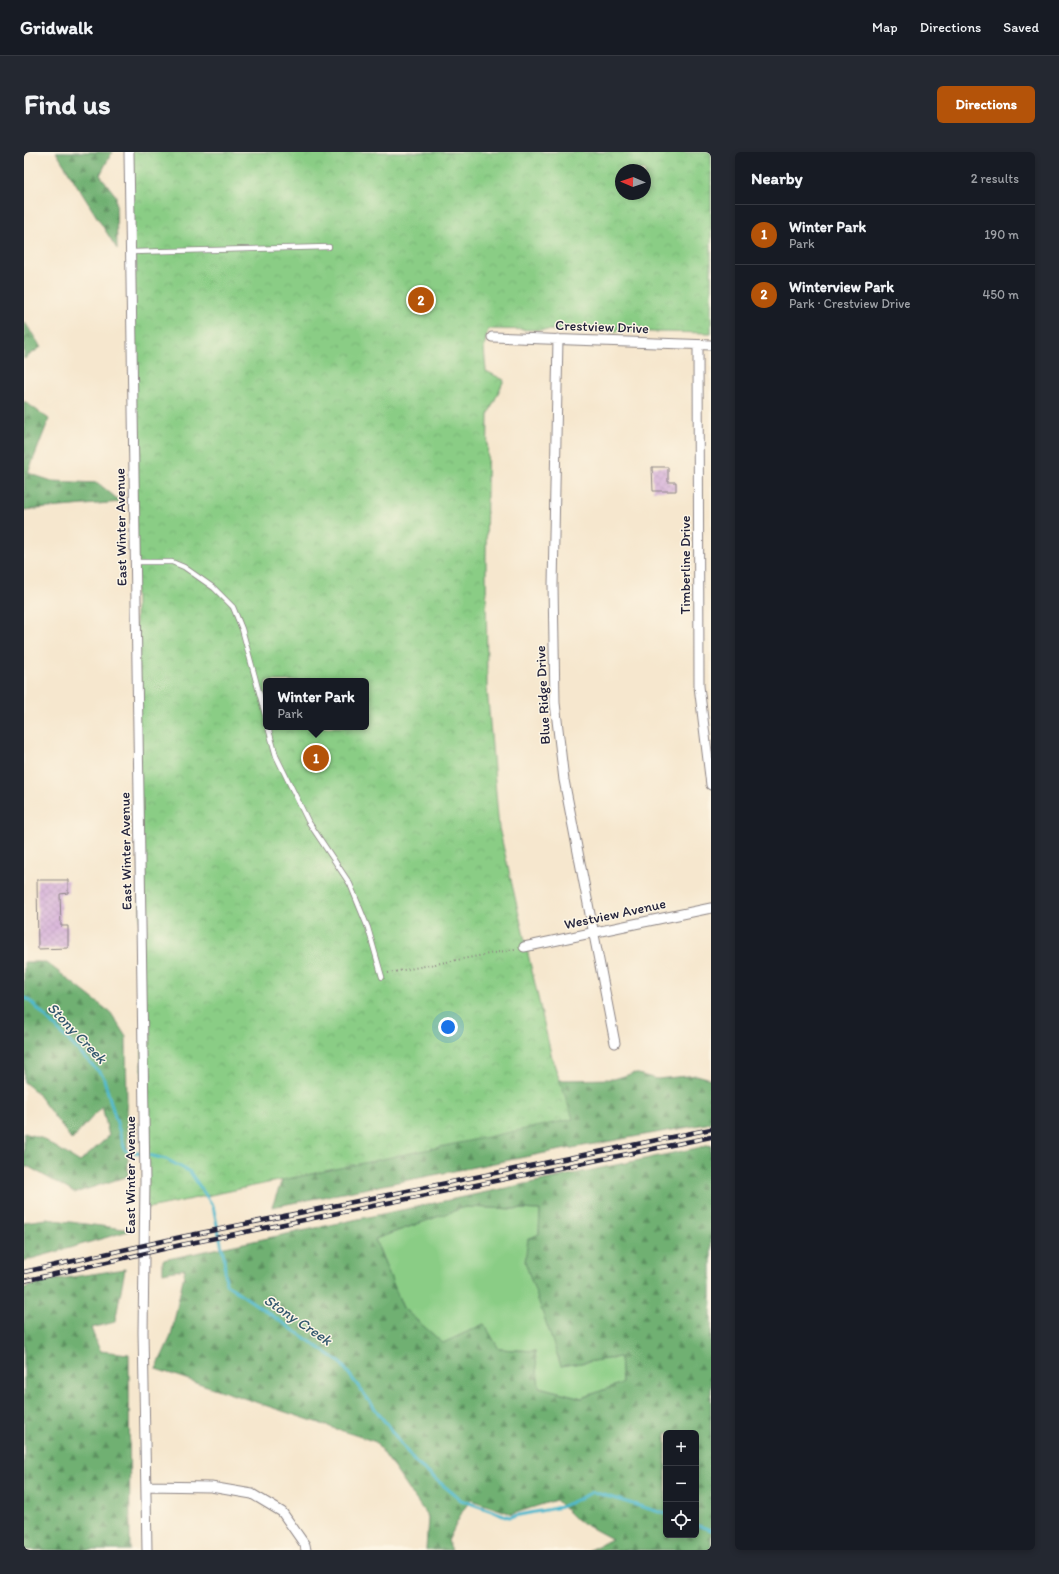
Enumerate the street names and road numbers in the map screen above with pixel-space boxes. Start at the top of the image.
street label: Crestview Drive [555,317,649,337]
street label: East Winter Avenue [111,468,131,586]
street label: Timberline Drive [677,515,694,615]
street label: Blue Ridge Drive [532,645,554,745]
street label: East Winter Avenue [116,792,136,910]
street label: Westview Avenue [563,895,668,933]
street label: East Winter Avenue [122,1116,139,1234]

